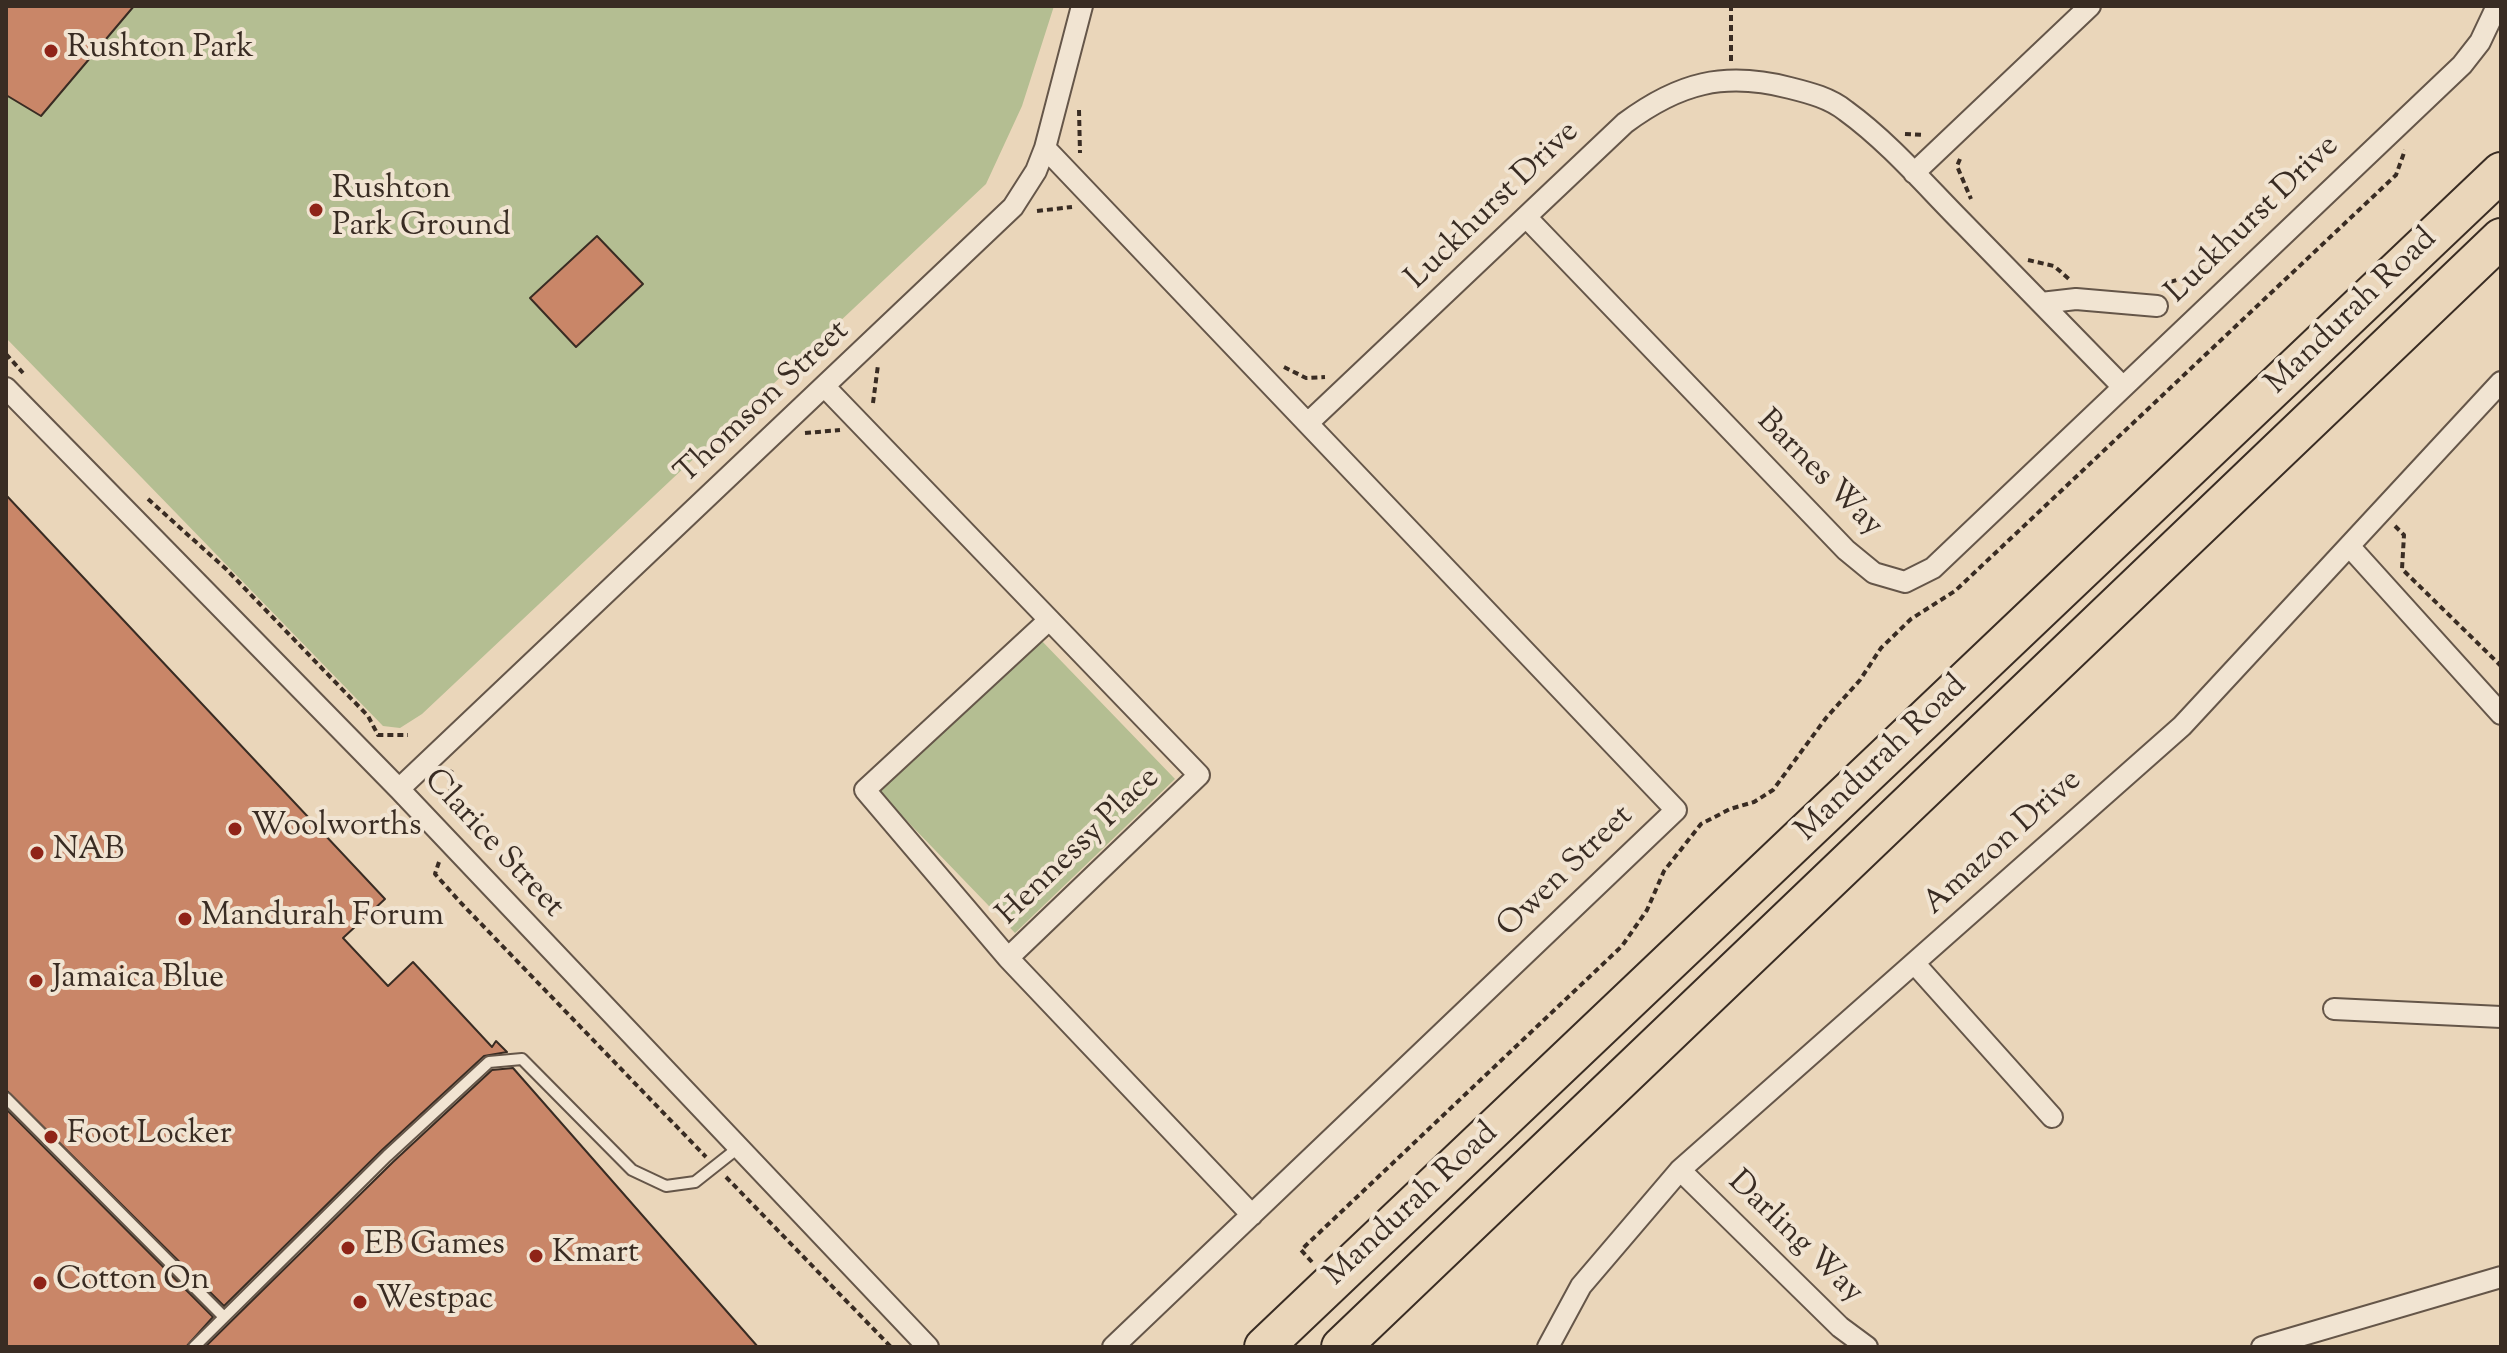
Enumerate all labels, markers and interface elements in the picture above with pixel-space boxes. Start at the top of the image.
place label: Rushton Park [67,32,254,70]
marker: Rushton Park [42,42,60,60]
street label: Luckhurst Drive [1399,115,1589,299]
street label: Luckhurst Drive [2159,129,2349,313]
place label: Rushton Park Ground [332,173,511,248]
marker: Rushton Park Ground [307,201,325,219]
street label: Mandurah Road [2259,222,2447,404]
street label: Thomson Street [669,314,859,494]
street label: Barnes Way [1747,404,1889,546]
street label: Mandurah Road [1789,669,1977,851]
street label: Hennessy Place [991,761,1169,935]
street label: Clarice Street [414,763,570,927]
street label: Amazon Drive [1917,763,2091,925]
street label: Owen Street [1491,799,1643,947]
place label: Woolworths [251,810,422,848]
marker: Woolworths [226,820,244,838]
place label: NAB [53,834,124,872]
marker: NAB [28,844,46,862]
place label: Mandurah Forum [201,900,444,938]
marker: Mandurah Forum [176,910,194,928]
place label: Jamaica Blue [52,962,224,1000]
marker: Jamaica Blue [27,972,45,990]
street label: Mandurah Road [1318,1116,1508,1296]
place label: Foot Locker [67,1118,232,1156]
marker: Foot Locker [42,1128,60,1146]
street label: Darling Way [1718,1165,1870,1313]
place label: EB Games [364,1229,505,1267]
place label: Kmart [552,1237,639,1275]
marker: EB Games [339,1239,357,1257]
marker: Kmart [527,1247,545,1265]
place label: Cotton On [56,1264,210,1302]
marker: Cotton On [31,1274,49,1292]
place label: Westpac [376,1283,493,1321]
marker: Westpac [351,1293,369,1311]

